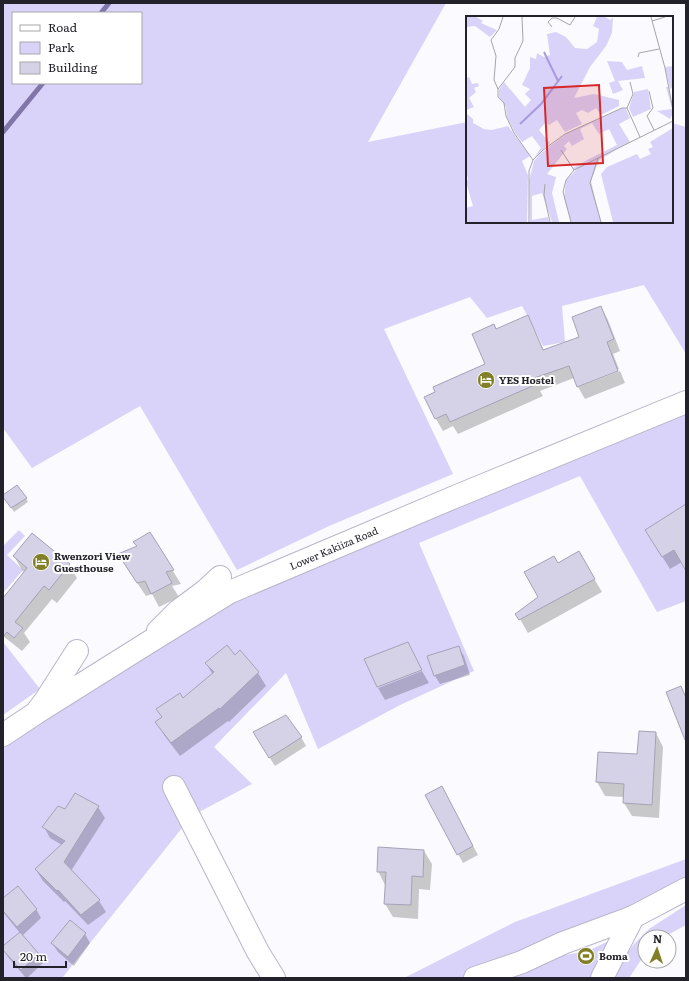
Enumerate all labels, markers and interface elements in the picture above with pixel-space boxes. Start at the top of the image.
legend [12,12,142,84]
inset map [466,16,673,223]
text: Road [48,18,78,36]
text: Park [48,38,75,56]
text: Building [48,58,98,76]
hotel icon: YES Hostel [476,370,496,390]
place label: YES Hostel [499,372,555,387]
street label: Lower Kakiiza Road [287,522,380,573]
place label: Rwenzori View Guesthouse [54,548,130,575]
hotel icon: Rwenzori View Guesthouse [31,552,51,572]
north arrow [637,929,677,969]
text: N [653,930,663,946]
scale bar [14,943,66,969]
sports icon: Boma [576,946,596,966]
text: 20 m [20,947,47,965]
place label: Boma [599,948,628,963]

